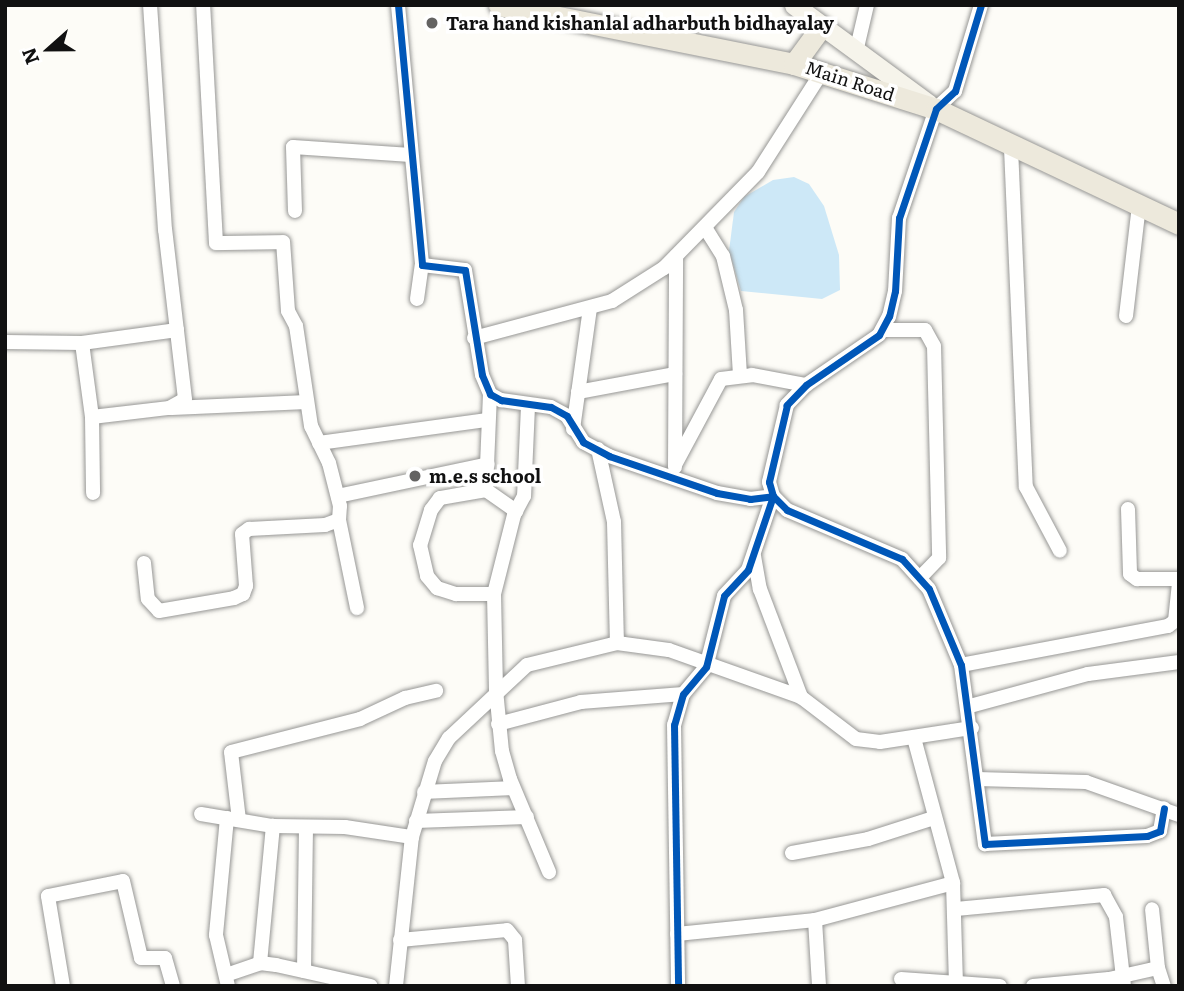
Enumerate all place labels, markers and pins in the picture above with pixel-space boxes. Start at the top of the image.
place label: Tara hand kishanlal adharbuth bidhayalay [446,12,834,34]
marker: Tara hand kishanlal adharbuth bidhayalay [424,15,440,31]
place label: m.e.s school [429,465,541,487]
marker: m.e.s school [407,468,423,484]

